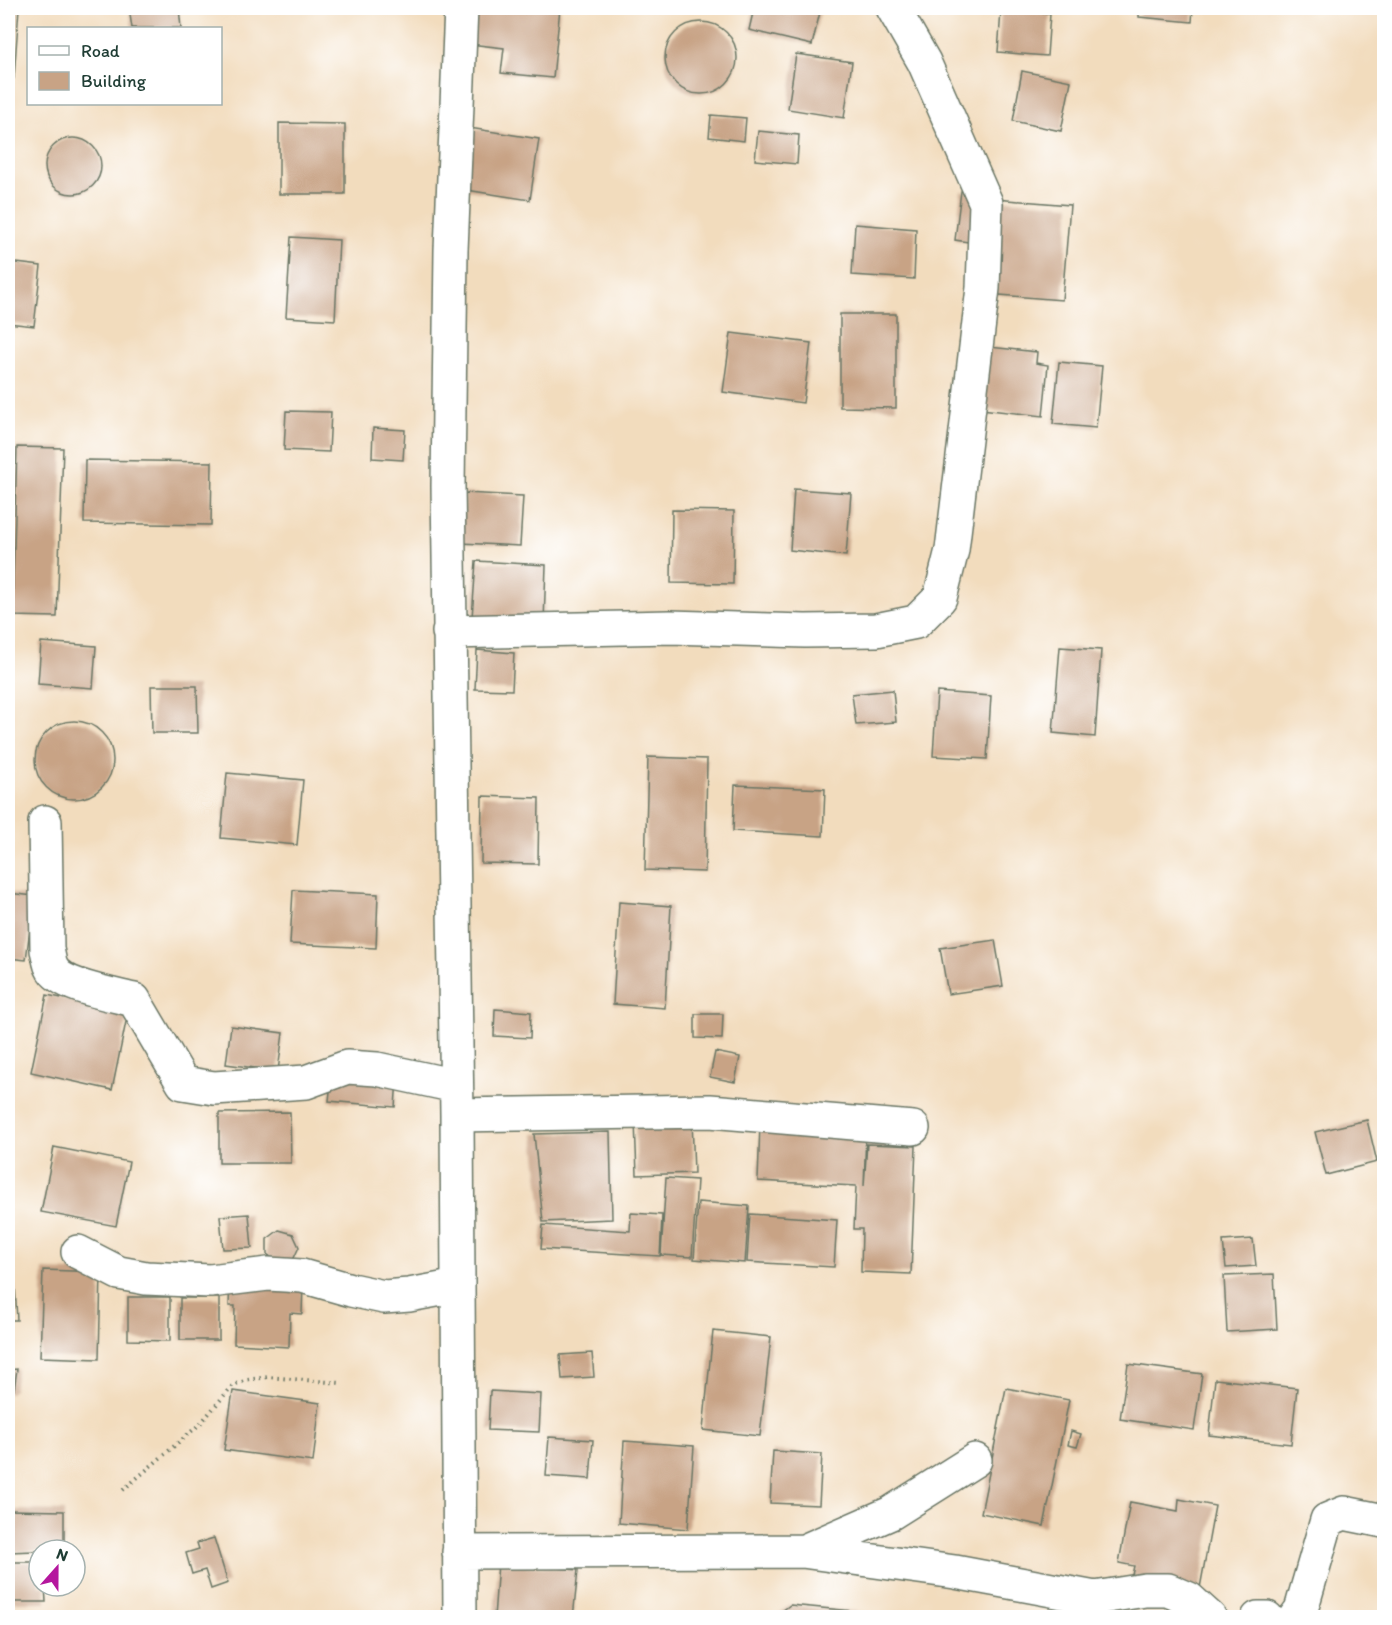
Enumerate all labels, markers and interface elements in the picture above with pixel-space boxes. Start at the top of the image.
legend [27,27,222,105]
text: Road [81,40,120,62]
text: Building [81,70,147,92]
north arrow [27,1538,87,1598]
text: N [54,1544,71,1565]

